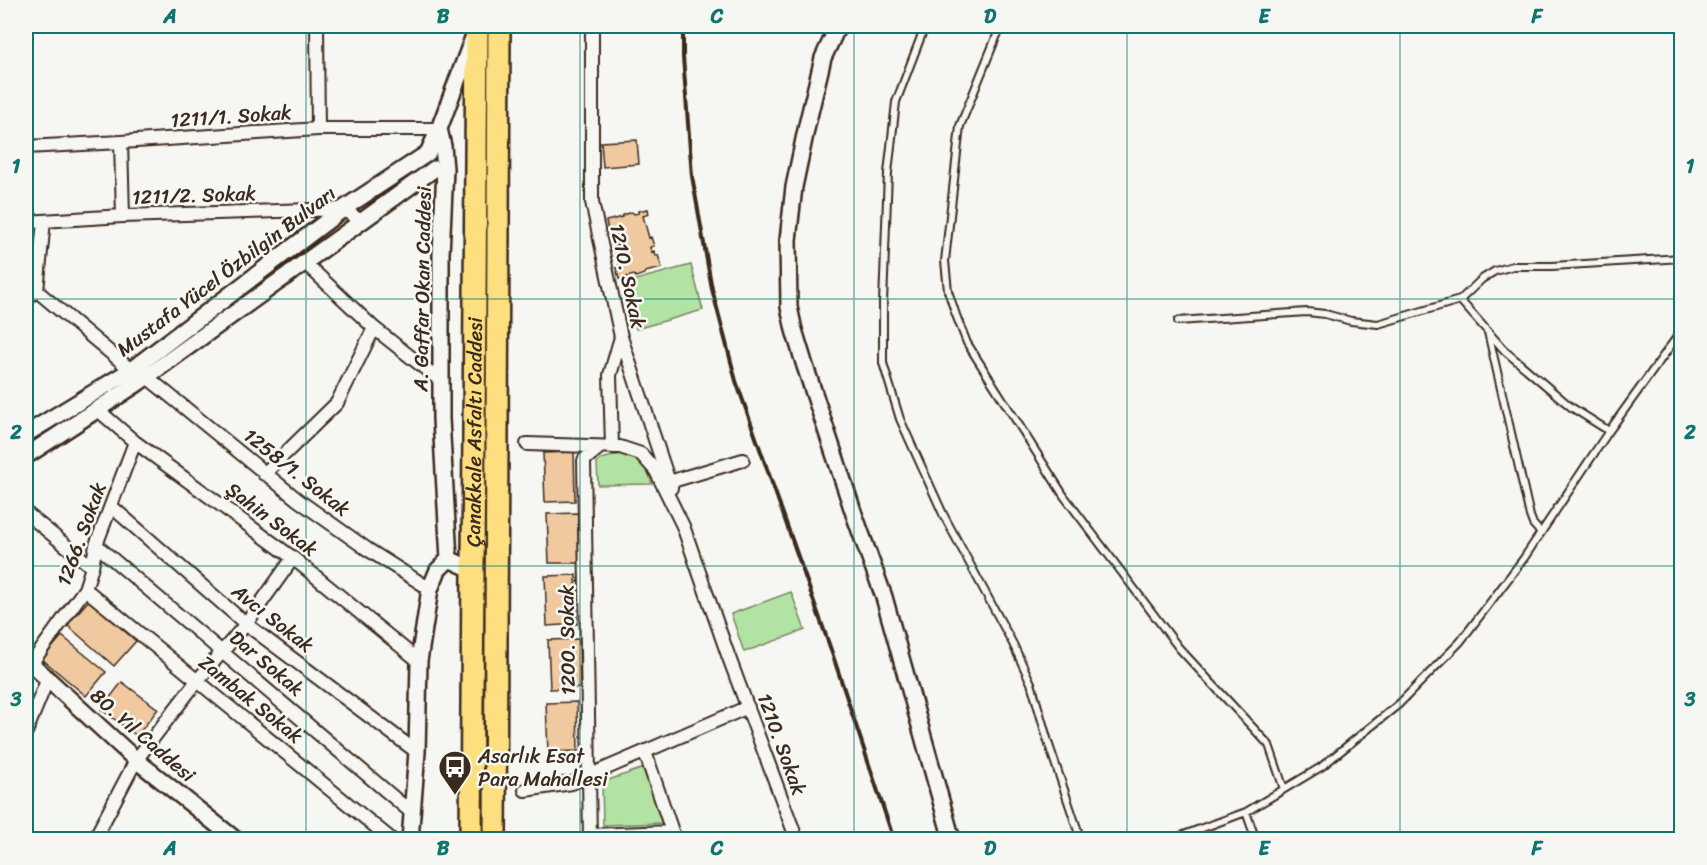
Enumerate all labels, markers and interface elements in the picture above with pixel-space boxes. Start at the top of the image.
text: A [162,0,177,34]
text: B [437,0,450,34]
text: C [710,0,724,34]
text: D [984,0,997,34]
text: E [1258,0,1271,34]
text: F [1531,0,1544,34]
street label: 1211/1. Sokak [169,95,293,138]
text: 1 [12,149,21,184]
text: 1 [1686,149,1695,184]
street label: 1211/2. Sokak [131,176,257,215]
street label: Mustafa Yücel Özbilgin Bulvarı [109,177,344,366]
street label: A. Gaffar Okan Caddesi [403,186,442,393]
street label: 1210. Sokak [599,220,656,332]
street label: Çanakkale Asfaltı Caddesi [456,317,493,547]
text: 2 [9,415,22,450]
text: 2 [1683,415,1696,450]
street label: 1258/1. Sokak [235,419,358,526]
street label: Şahin Sokak [218,473,326,566]
street label: 1266. Sokak [47,477,117,591]
street label: Avcı Sokak [223,574,322,662]
street label: 1200. Sokak [549,584,586,696]
street label: Dar Sokak [221,621,312,706]
street label: Zambak Sokak [190,646,311,753]
street label: 80. Yıl Caddesi [82,679,204,792]
text: 3 [10,682,22,717]
text: 3 [1684,682,1696,717]
street label: 1210. Sokak [747,688,816,801]
place label: Asarlık Esat Para Mahallesi [477,739,608,797]
bus stop icon: Asarlık Esat Para Mahallesi [437,749,473,796]
text: A [162,831,177,865]
text: B [437,831,450,865]
text: C [710,831,724,865]
text: D [984,831,997,865]
text: E [1258,831,1271,865]
text: F [1531,831,1544,865]

